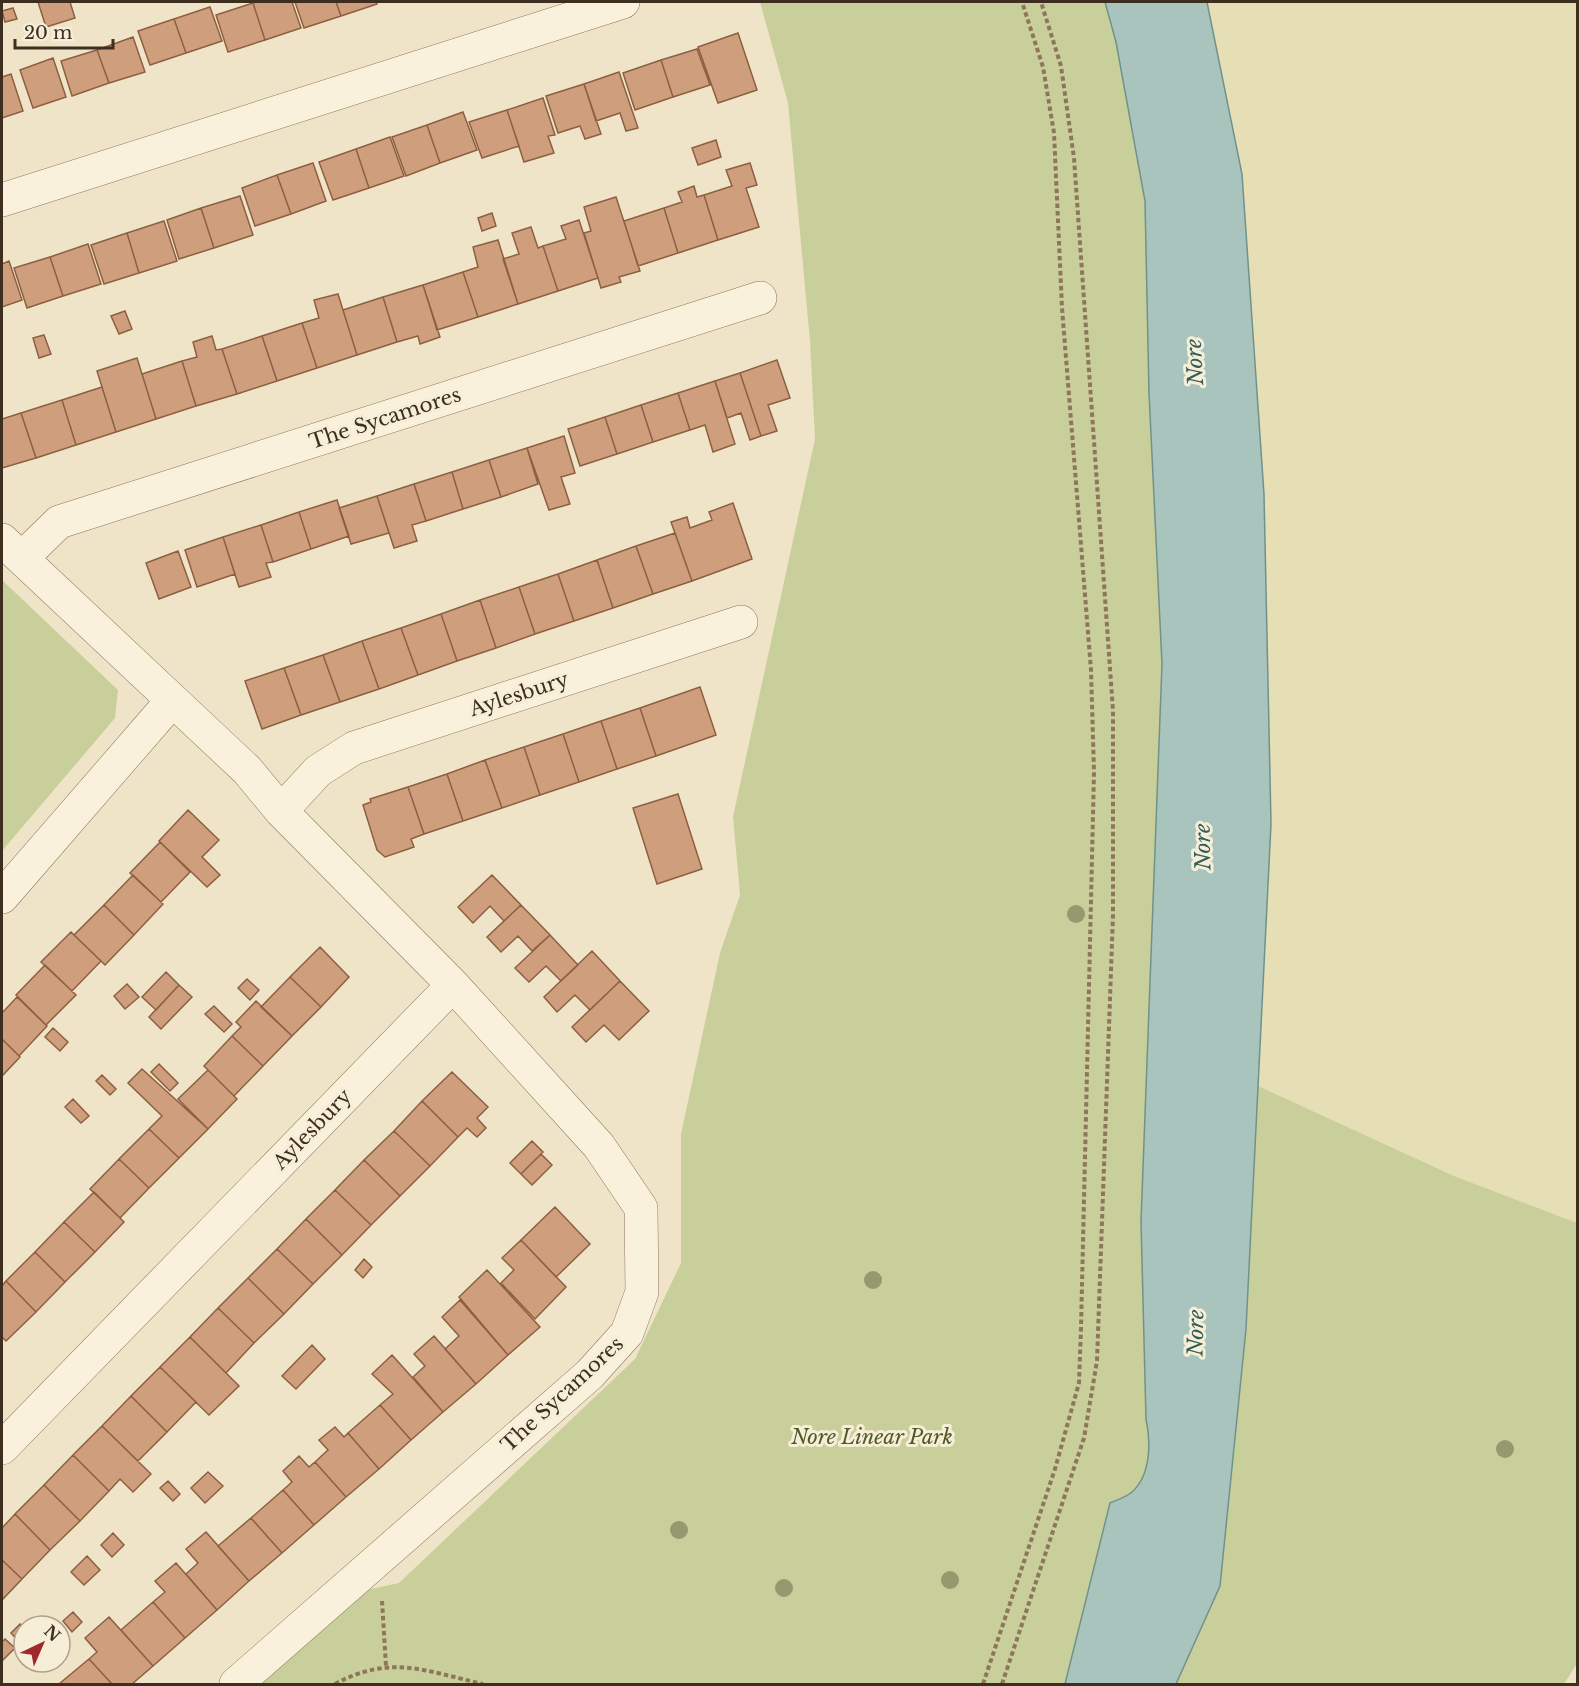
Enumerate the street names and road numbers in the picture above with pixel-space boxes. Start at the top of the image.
street label: The Sycamores [306,382,464,454]
street label: Aylesbury [466,667,572,722]
street label: Aylesbury [267,1084,356,1175]
street label: The Sycamores [496,1331,628,1457]

